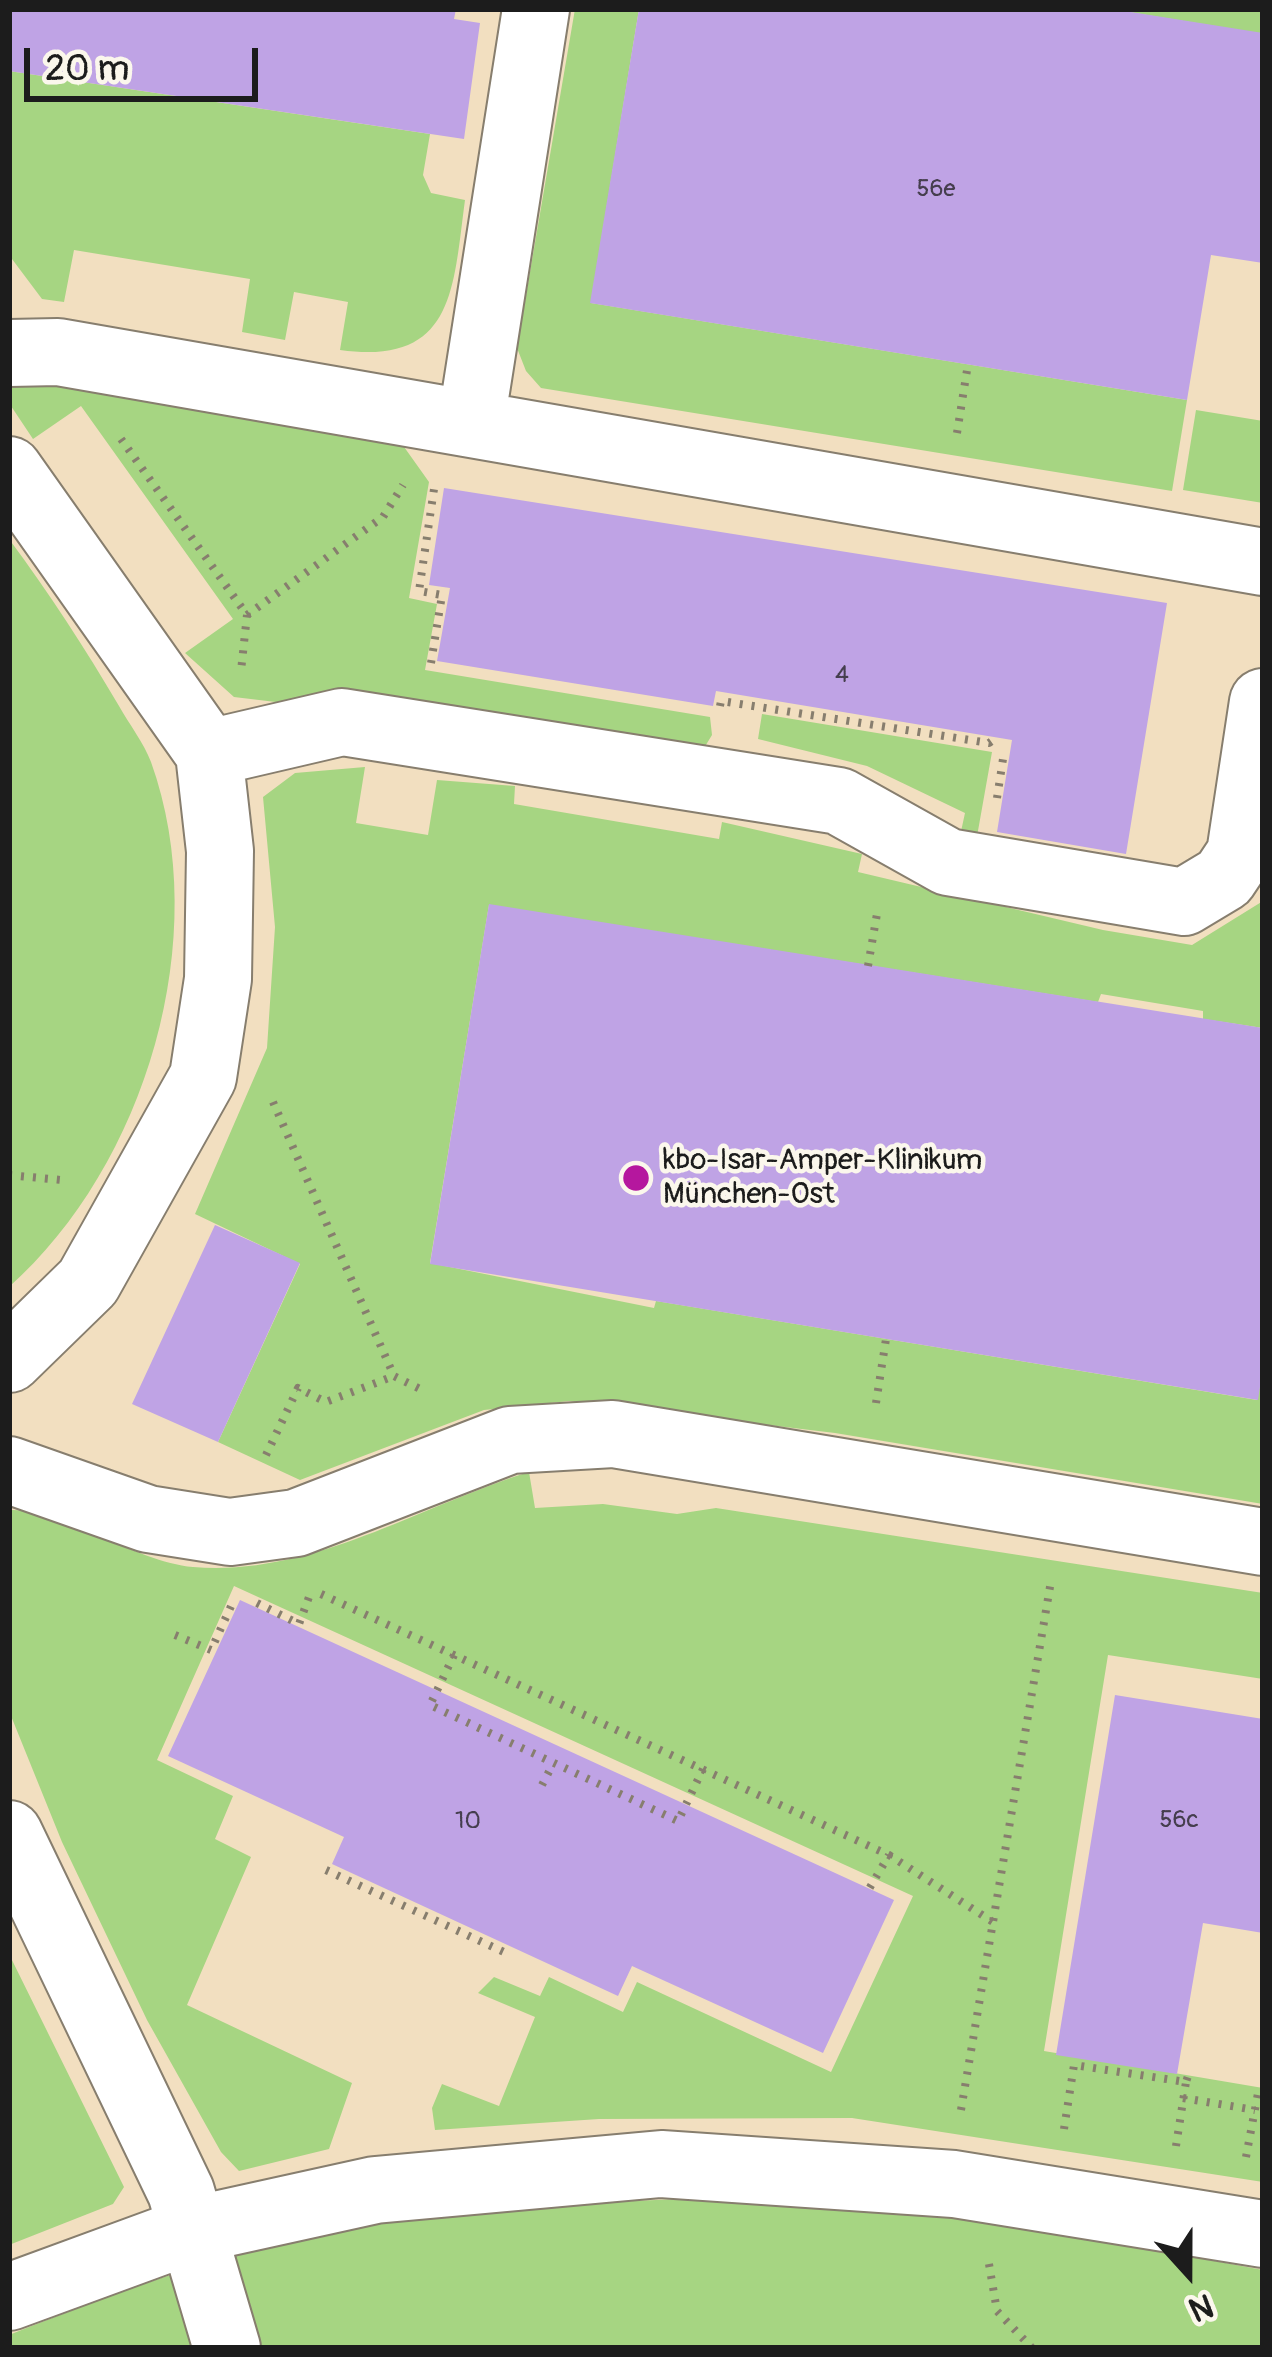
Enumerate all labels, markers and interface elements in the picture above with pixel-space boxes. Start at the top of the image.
scale bar [30,24,264,98]
text: 20 m [45,46,130,91]
house number: 56e [917,176,955,204]
house number: 4 [835,662,849,690]
place label: kbo-Isar-Amper-Klinikum München-Ost [663,1143,982,1214]
marker: kbo-Isar-Amper-Klinikum München-Ost [620,1162,652,1194]
house number: 56c [1159,1807,1199,1835]
house number: 10 [455,1808,481,1836]
north arrow [1128,2213,1248,2333]
text: N [1183,2284,1219,2330]

